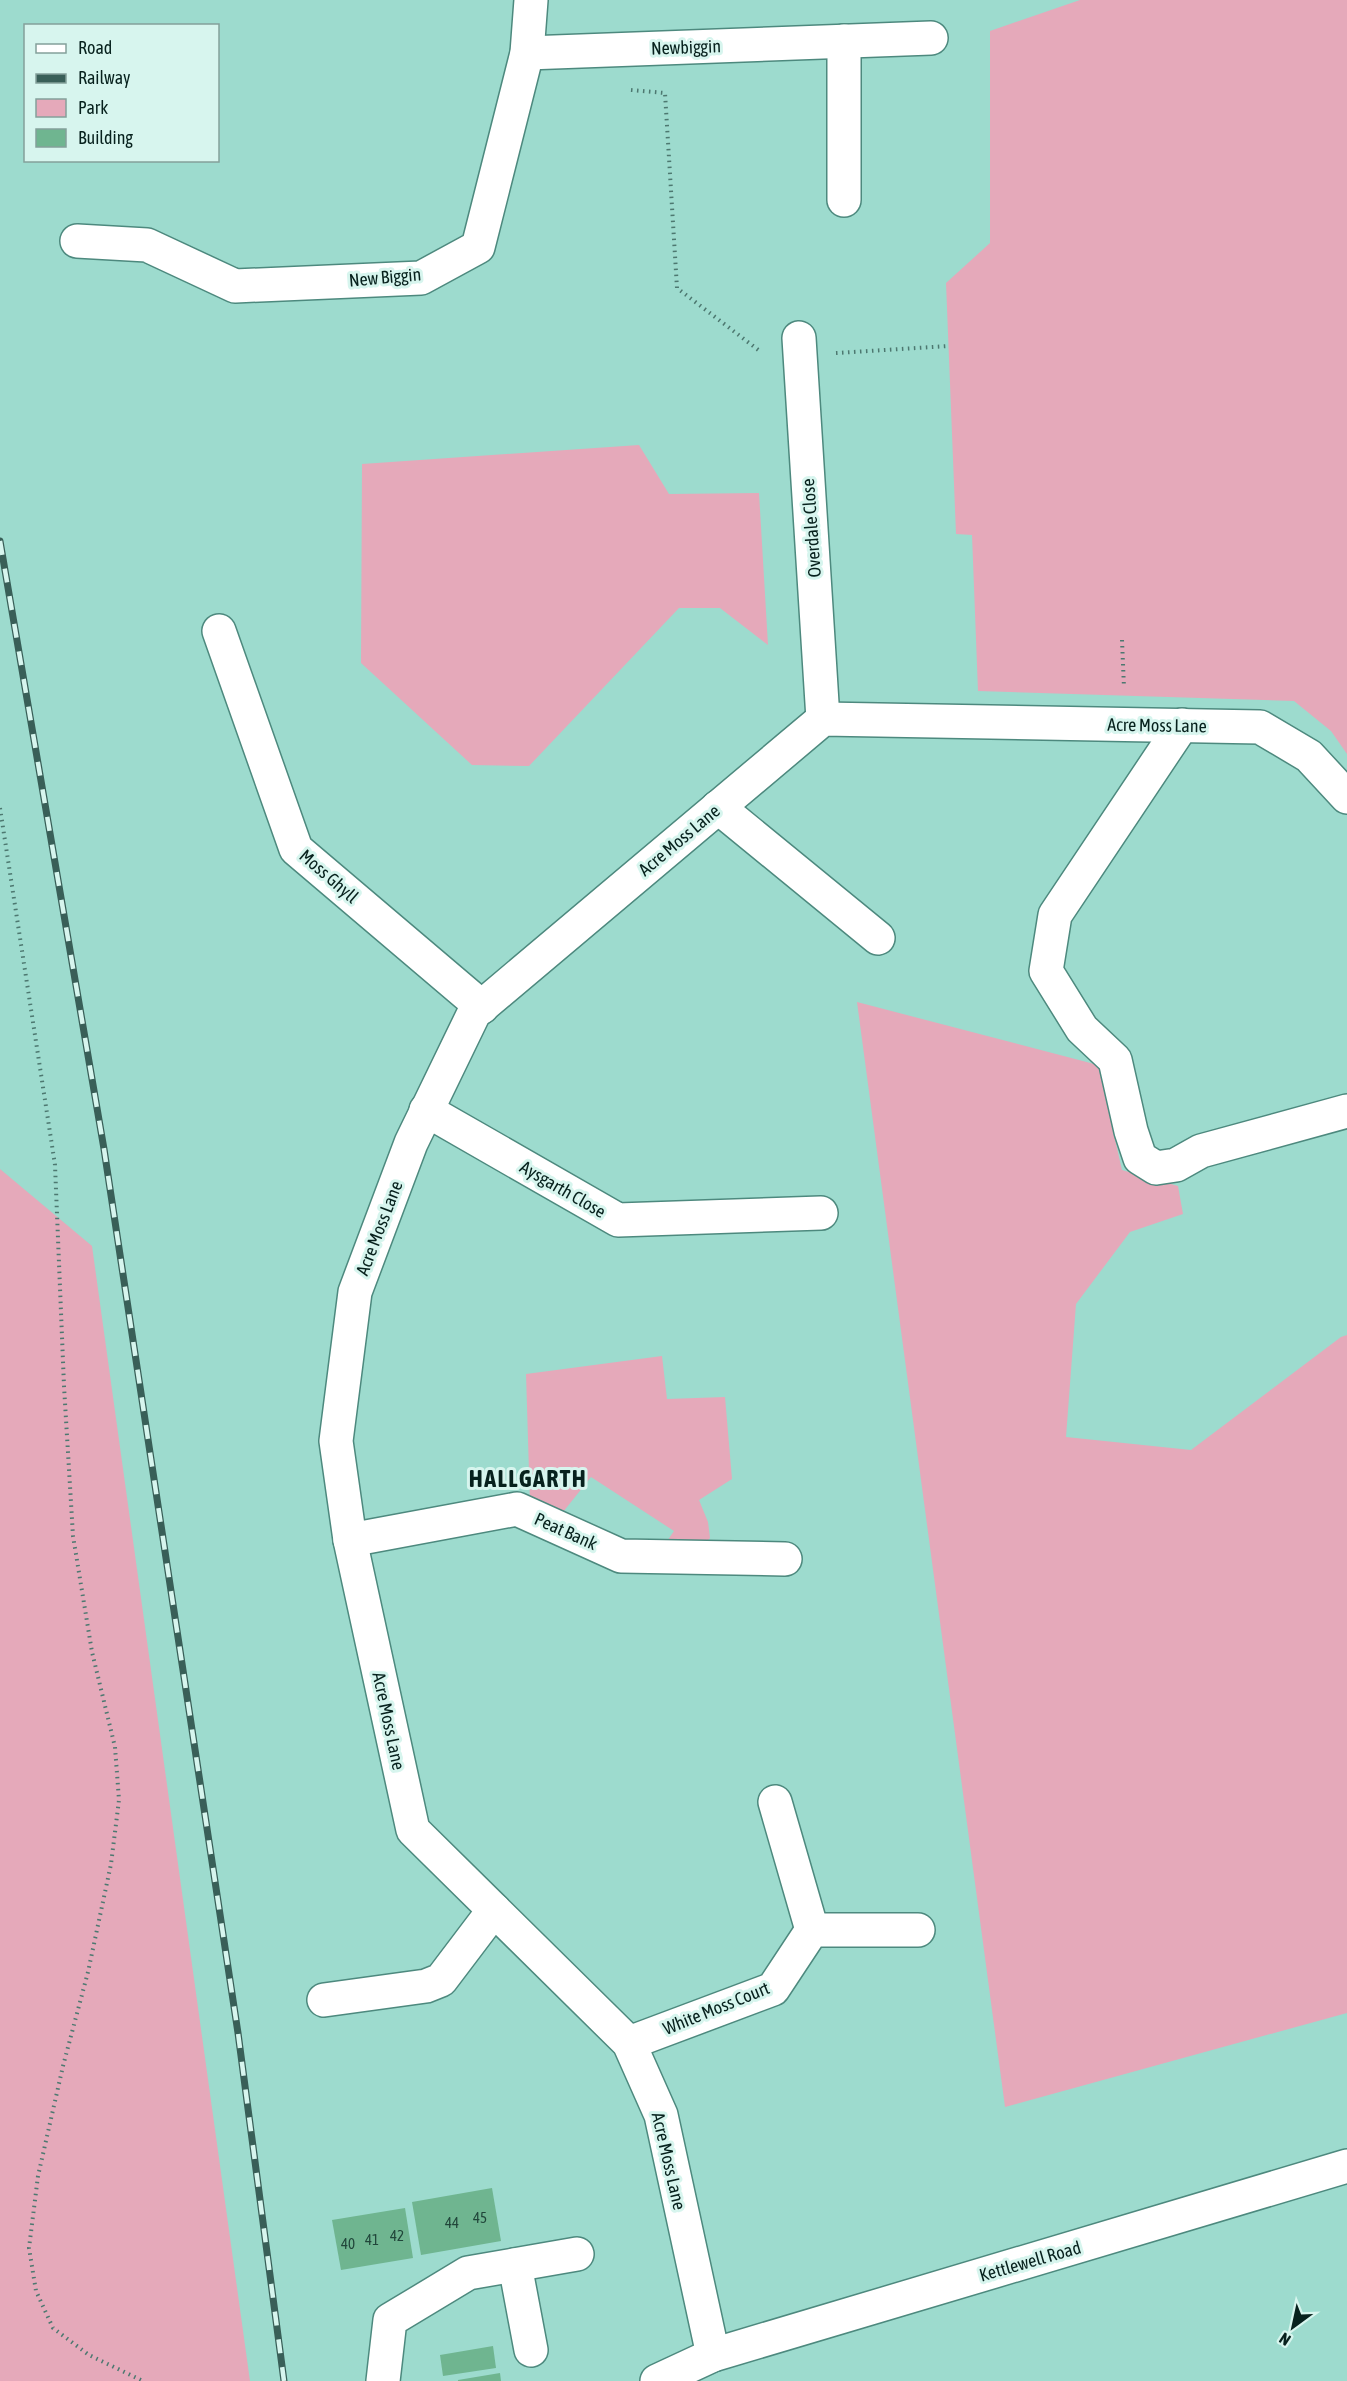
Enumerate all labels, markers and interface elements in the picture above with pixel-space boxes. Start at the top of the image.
legend [24,24,219,162]
street label: Newbiggin [651,35,721,59]
text: Road [78,37,112,58]
text: Railway [78,67,130,88]
text: Park [78,97,108,118]
text: Building [78,127,133,148]
street label: New Biggin [348,263,422,291]
street label: Overdale Close [797,478,825,578]
street label: Acre Moss Lane [1107,714,1207,736]
street label: Acre Moss Lane [634,800,724,880]
street label: Moss Ghyll [295,845,363,907]
street label: Aysgarth Close [516,1156,610,1222]
street label: Acre Moss Lane [351,1178,407,1278]
district label: HALLGARTH [469,1465,587,1492]
street label: Peat Bank [531,1508,601,1554]
street label: Acre Moss Lane [368,1670,410,1772]
street label: White Moss Court [660,1977,772,2039]
street label: Acre Moss Lane [648,2110,690,2212]
house number: 45 [473,2209,487,2226]
house number: 44 [445,2214,459,2231]
house number: 42 [390,2227,404,2244]
house number: 41 [365,2231,379,2248]
house number: 40 [341,2235,355,2252]
street label: Kettlewell Road [977,2236,1083,2286]
north arrow [1263,2297,1323,2357]
text: N [1276,2329,1294,2350]

